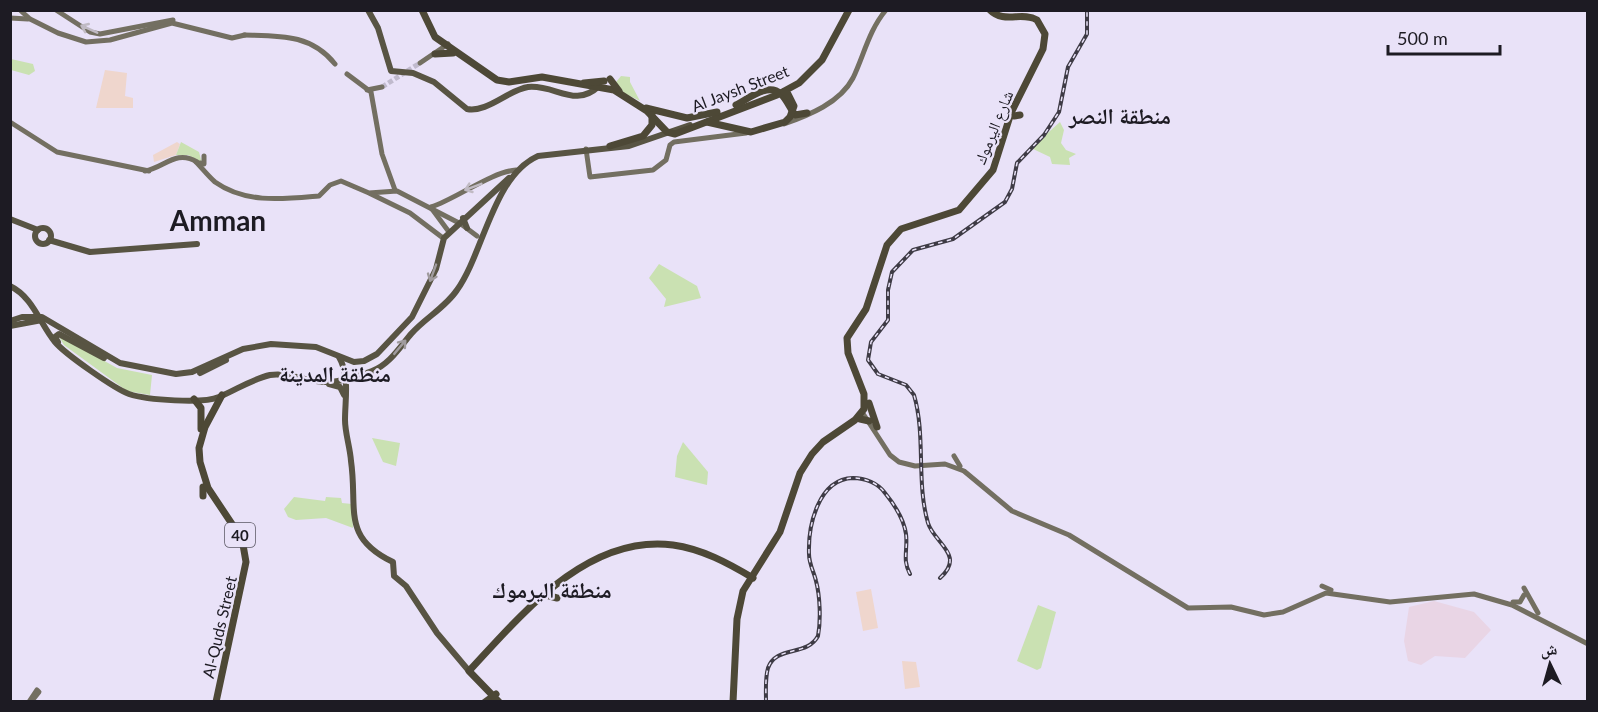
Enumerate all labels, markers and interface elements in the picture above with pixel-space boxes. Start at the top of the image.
scale bar [1388,18,1500,56]
one-way arrow [81,23,99,35]
text: 500 m [1397,27,1448,49]
street label: Al Jaysh Street [689,61,792,115]
street label: شارع اليرموك [970,87,1018,167]
district label: منطقة النصر [1068,102,1171,129]
one-way arrow [464,182,482,193]
district label: Amman [169,203,266,237]
one-way arrow [427,263,438,282]
one-way arrow [393,339,406,355]
district label: منطقة المدينة [279,360,391,387]
road number: 40 [225,523,255,547]
street label: Al-Quds Street [198,574,240,680]
district label: منطقة اليرموك [492,576,612,603]
north arrow [1520,634,1580,694]
text: ش [1539,638,1558,660]

